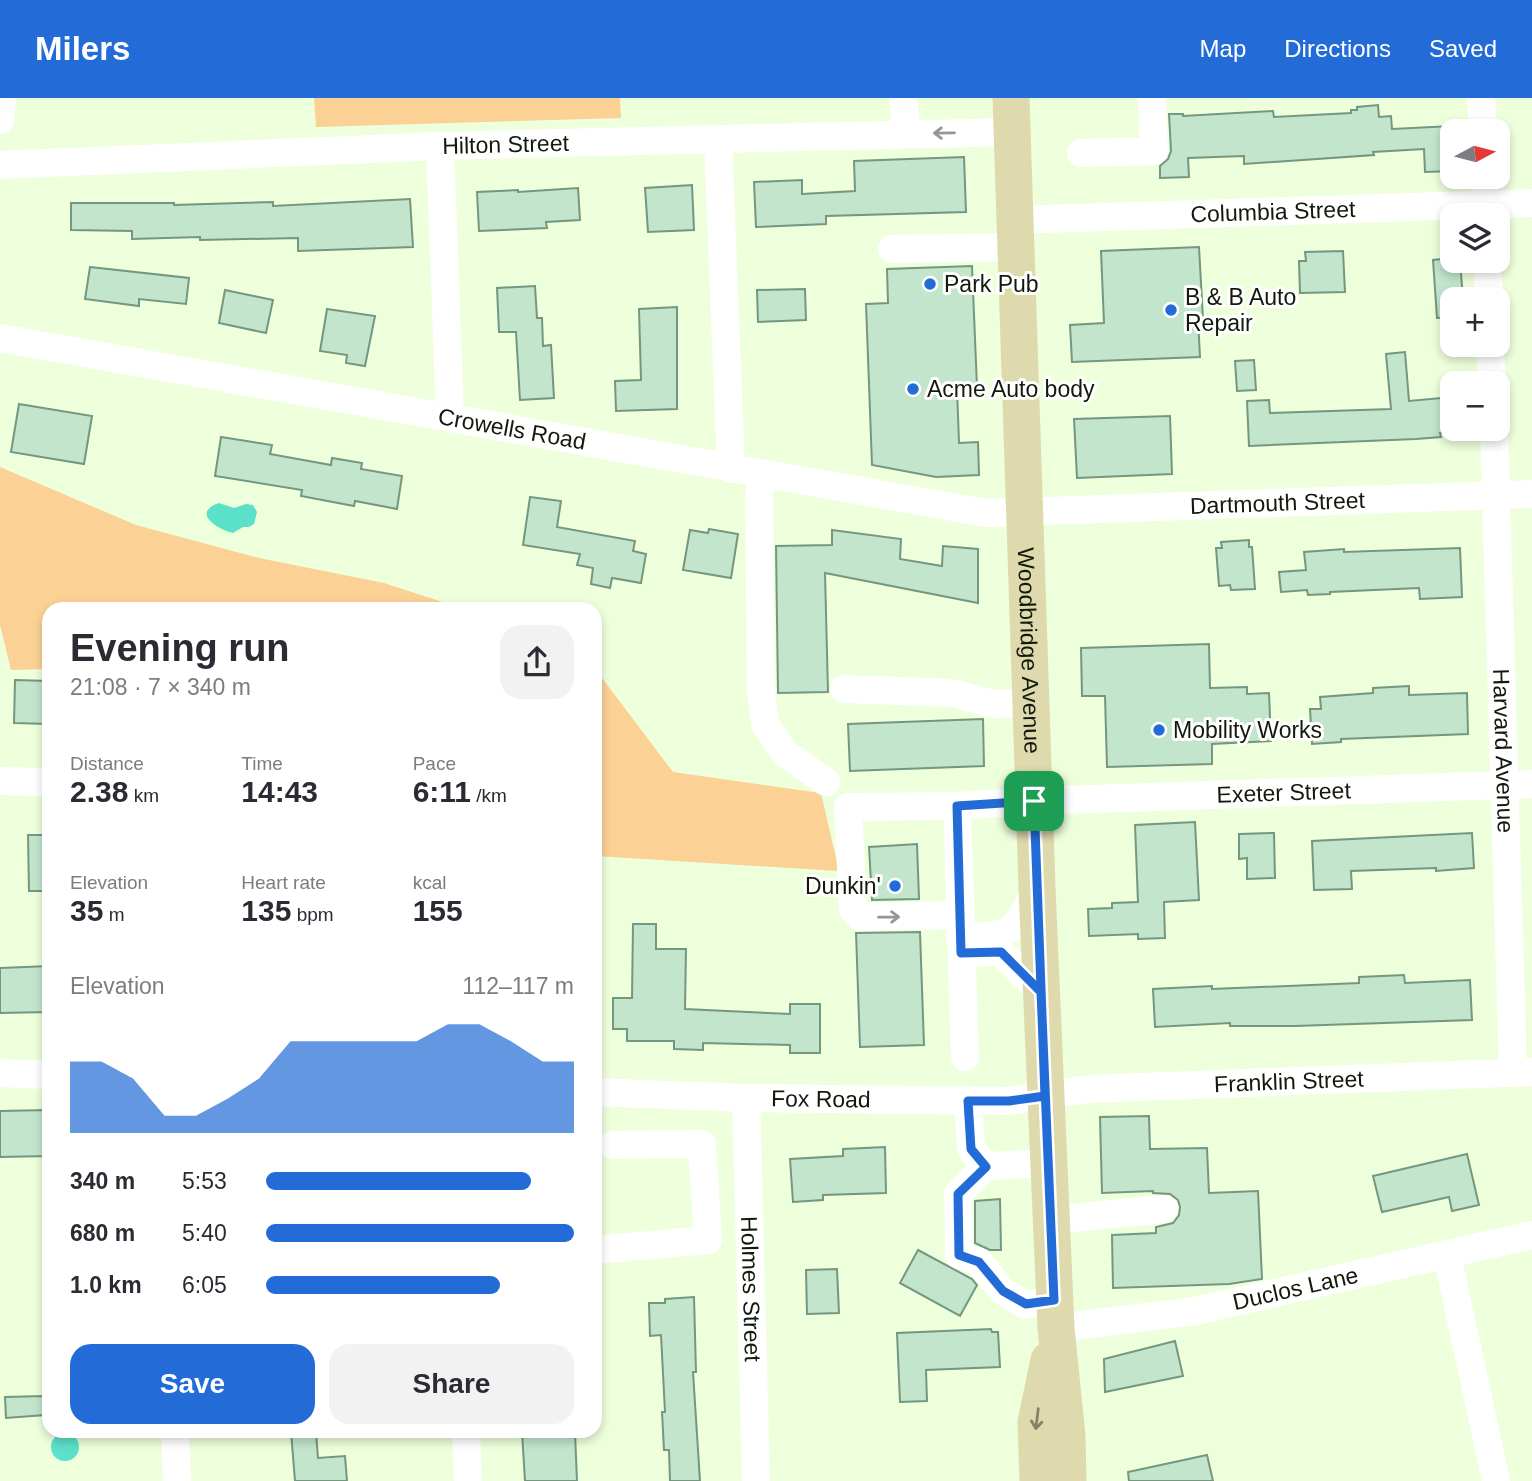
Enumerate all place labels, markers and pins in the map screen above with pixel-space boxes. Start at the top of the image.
place label: Park Pub [944,271,1039,297]
marker: Park Pub [922,276,938,292]
place label: B & B Auto Repair [1185,284,1296,336]
marker: B & B Auto Repair [1163,302,1179,318]
place label: Acme Auto body [927,376,1095,402]
marker: Acme Auto body [905,381,921,397]
place label: Mobility Works [1173,717,1322,743]
marker: Mobility Works [1151,722,1167,738]
pin [1004,771,1064,831]
place label: Dunkin' [805,873,881,899]
marker: Dunkin' [887,878,903,894]

